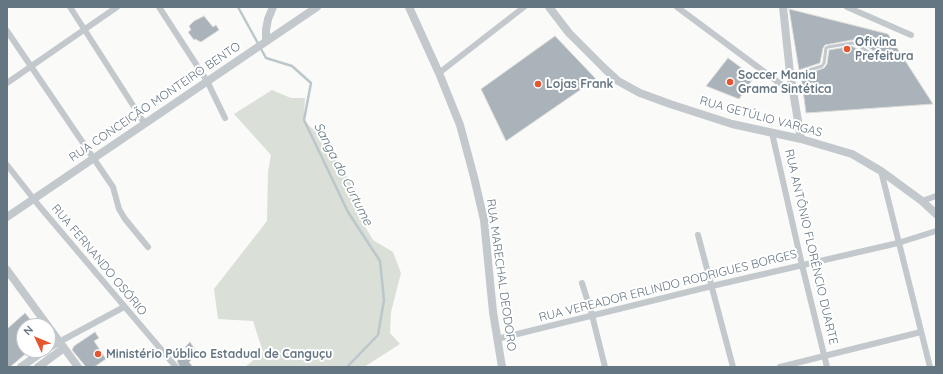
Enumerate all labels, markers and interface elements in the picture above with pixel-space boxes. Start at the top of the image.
place label: Ofivina Prefeitura [855,35,914,63]
street label: RUA CONCEIÇÃO MONTEIRO BENTO [66,39,244,165]
marker: Ofivina Prefeitura [842,44,852,54]
place label: Soccer Mania Grama Sintética [738,68,832,96]
place label: Lojas Frank [546,77,613,91]
marker: Soccer Mania Grama Sintética [725,77,735,87]
marker: Lojas Frank [533,79,543,89]
street label: RUA GETÚLIO VARGAS [698,94,824,140]
water label: Sanga do Curtume [310,120,376,228]
street label: RUA ANTÔNIO FLORÊNCIO DUARTE [781,148,841,346]
street label: RUA MARECHAL DEODORO [483,198,519,352]
street label: RUA FERNANDO OSÓRIO [48,201,150,319]
street label: RUA VEREADOR ERLINDO RODRIGUES BORGES [537,247,799,325]
north arrow [16,318,56,358]
text: N [20,323,36,338]
place label: Ministério Público Estadual de Canguçu [106,347,332,361]
marker: Ministério Público Estadual de Canguçu [93,349,103,359]

